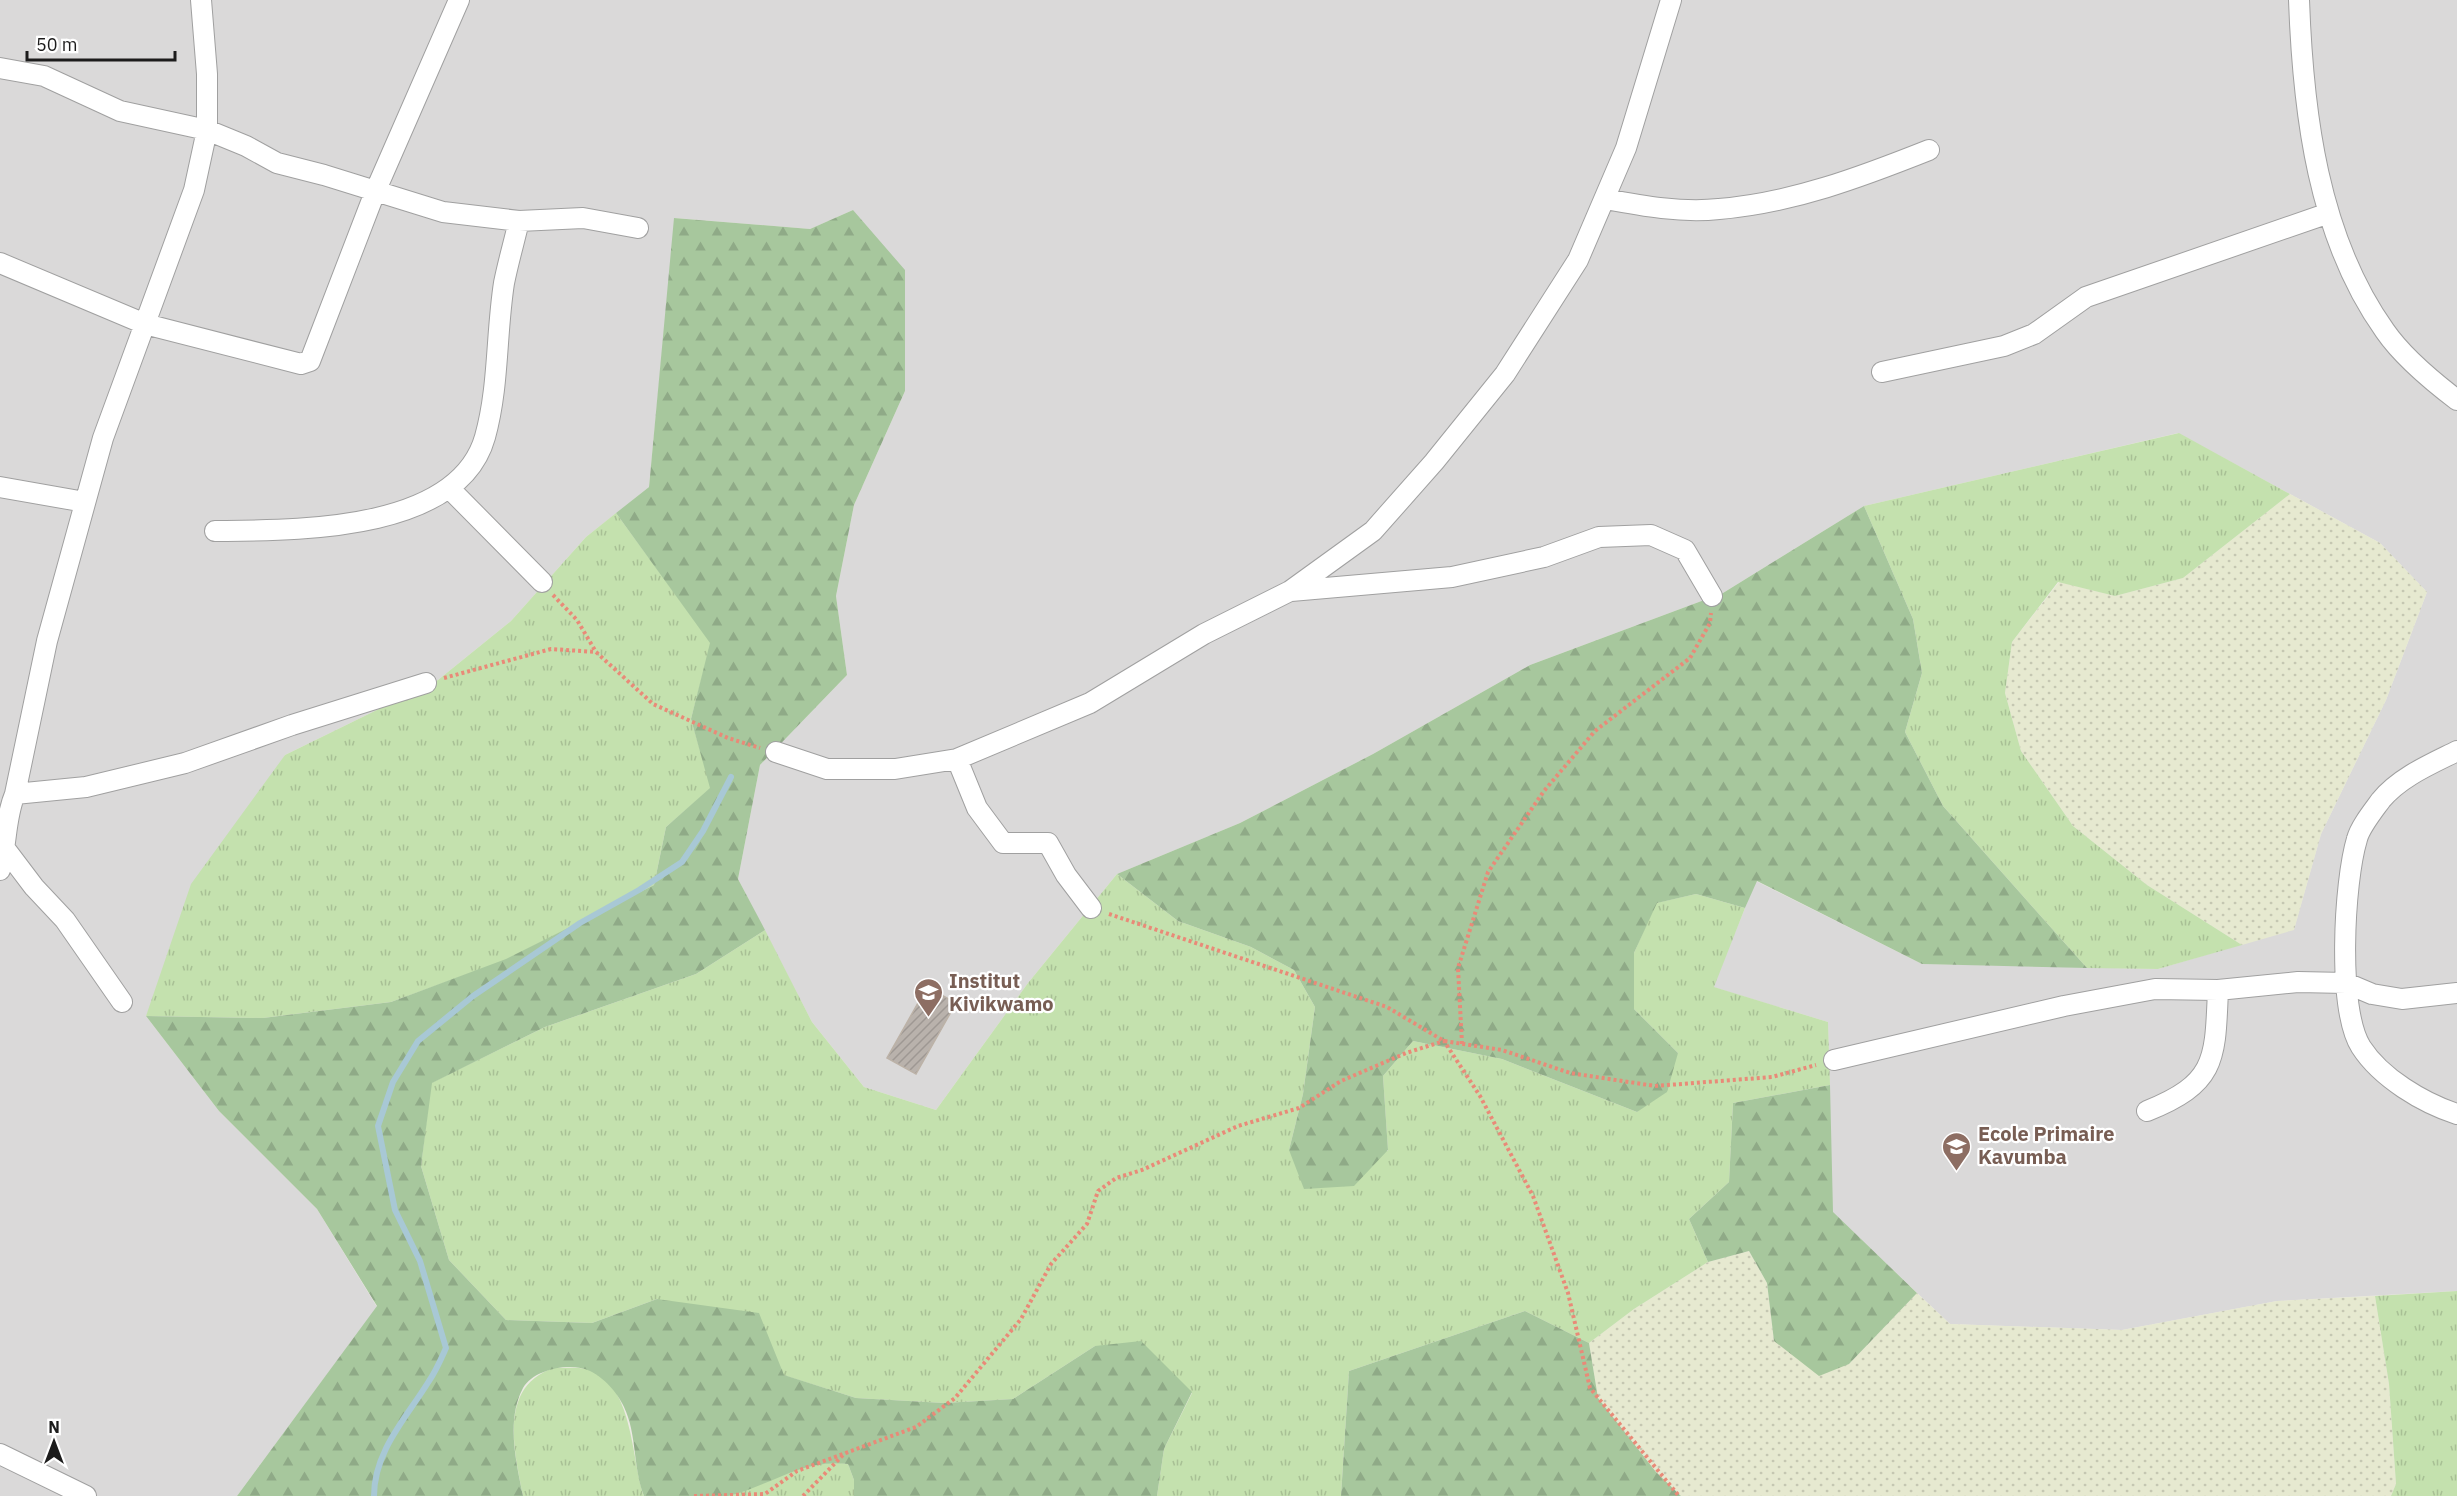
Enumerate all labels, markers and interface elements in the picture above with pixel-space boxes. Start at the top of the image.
scale bar [27,24,176,62]
text: 50 m [36,33,78,56]
place label: Institut Kivikwamo [949,967,1054,1017]
school or university icon: Institut Kivikwamo [912,976,944,1018]
place label: Ecole Primaire Kavumba [1978,1120,2114,1170]
school or university icon: Ecole Primaire Kavumba [1941,1130,1973,1172]
north arrow [24,1412,84,1472]
text: N [48,1417,60,1437]

